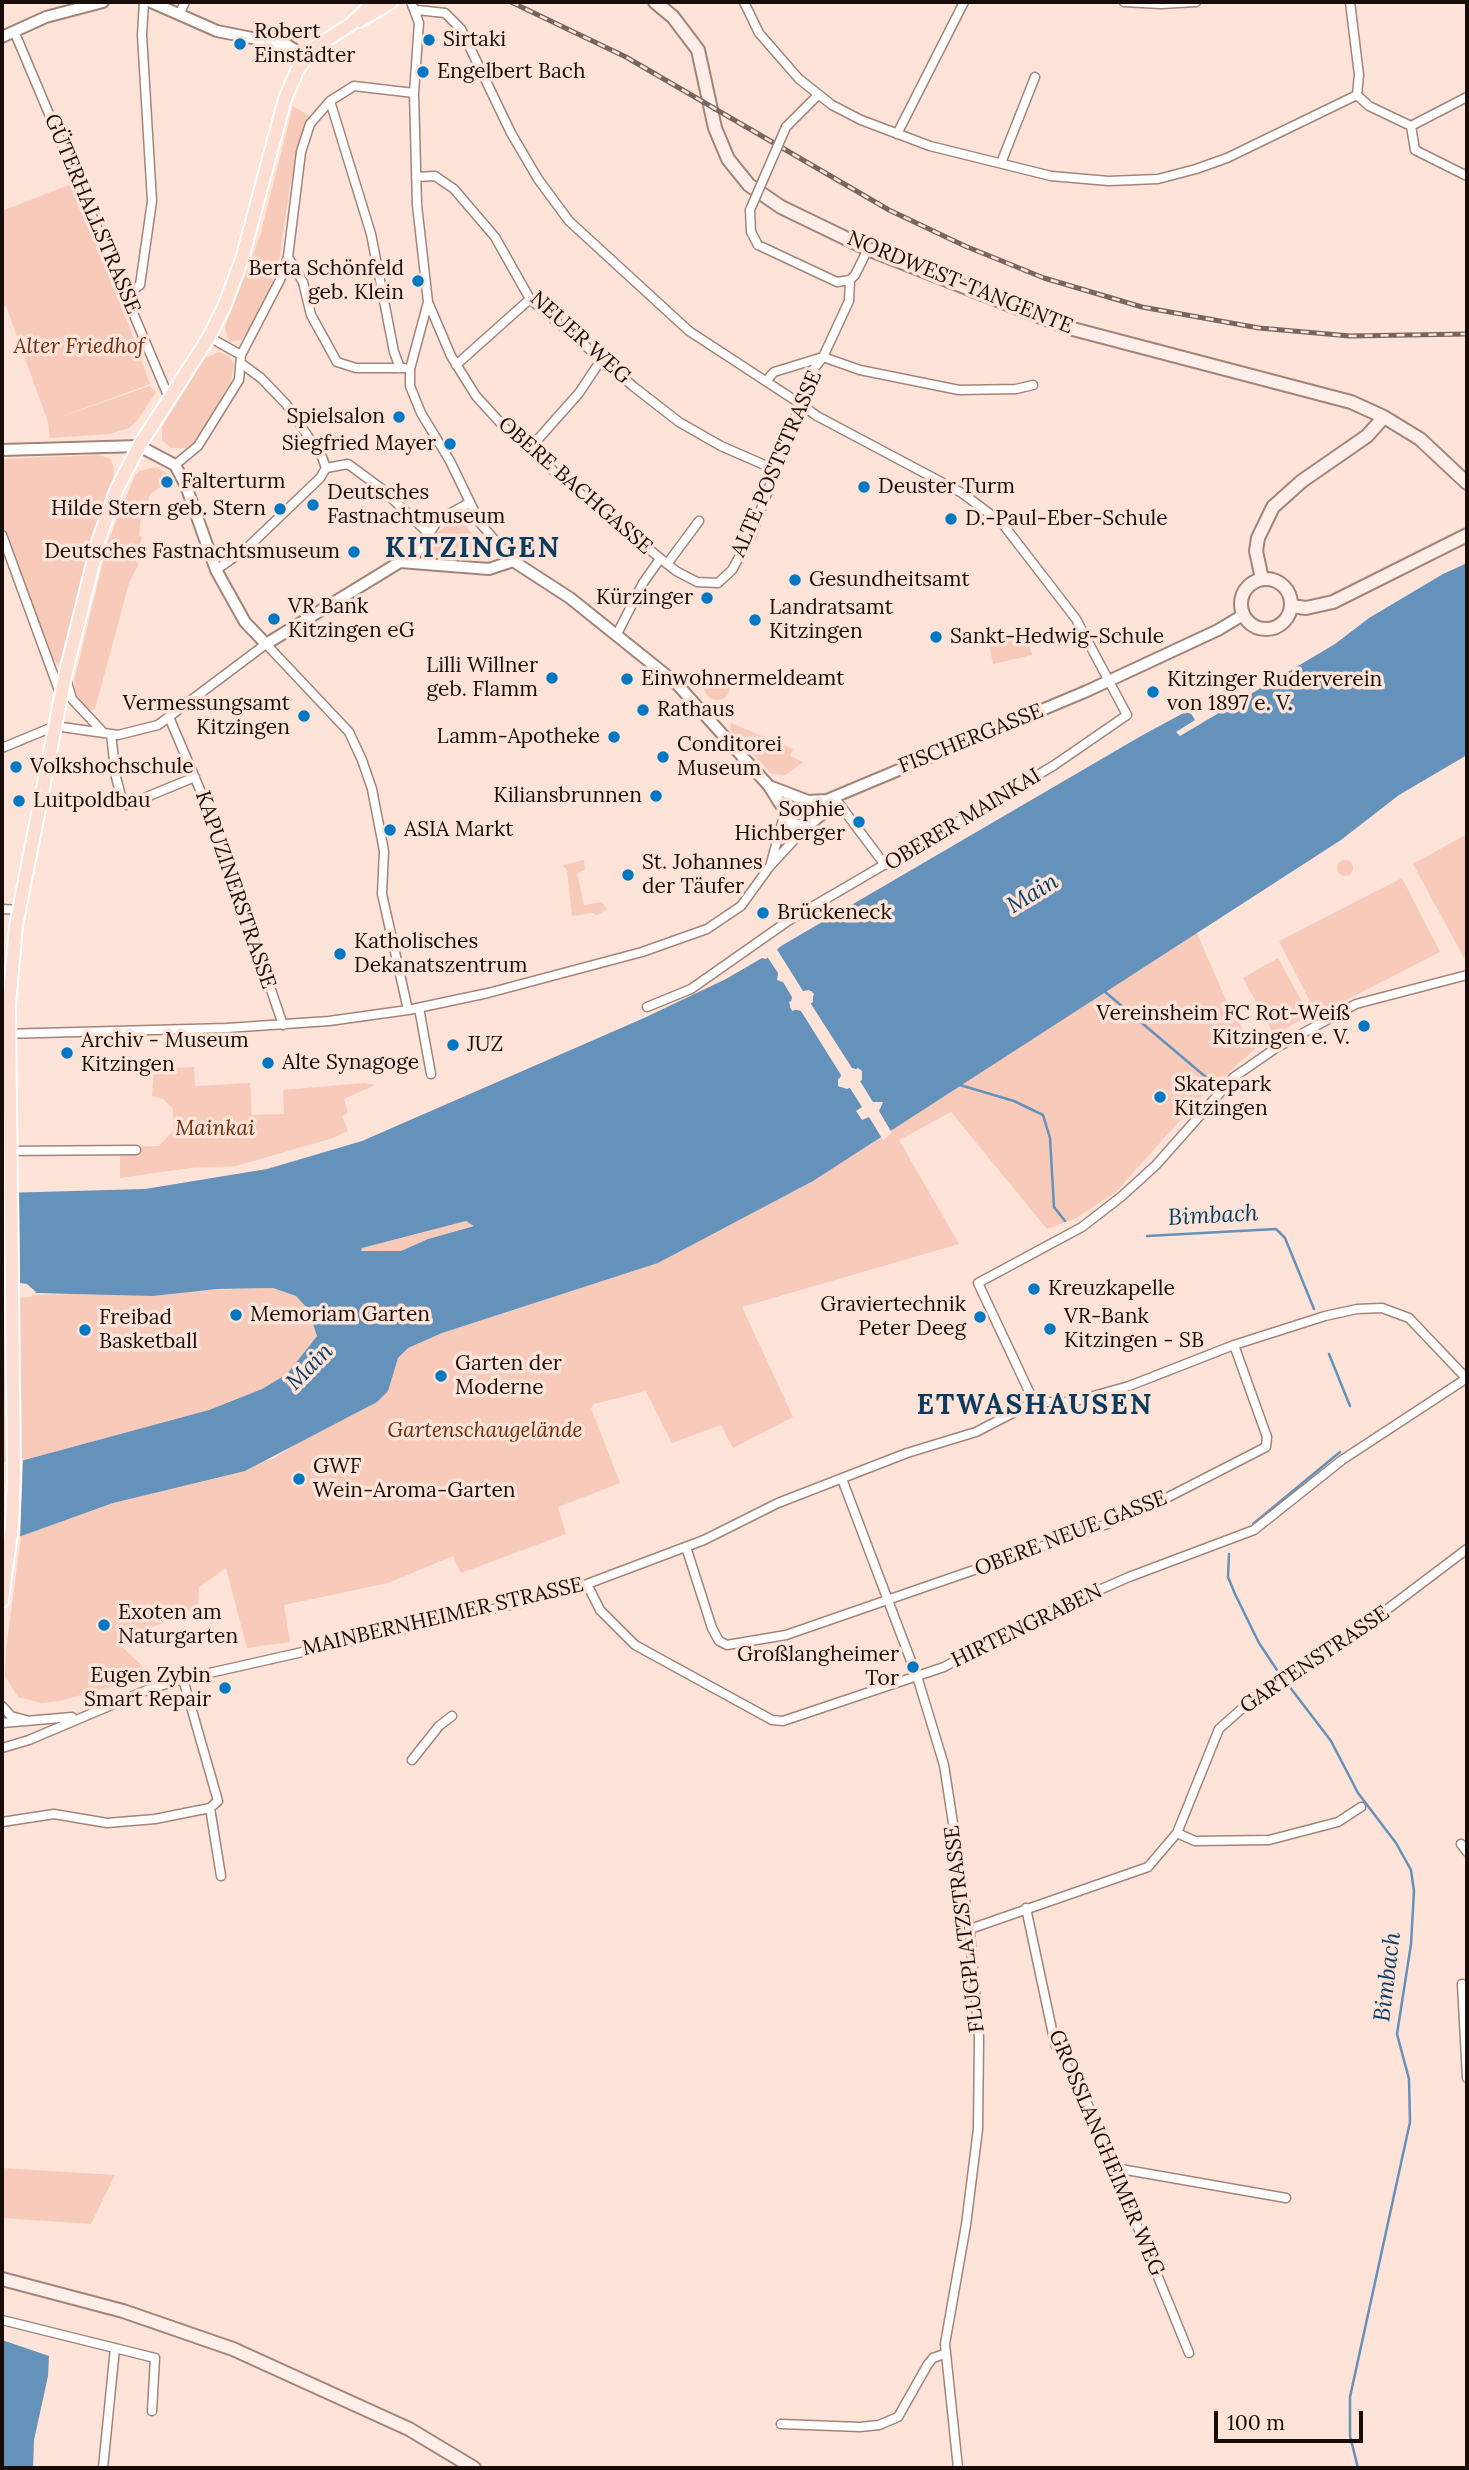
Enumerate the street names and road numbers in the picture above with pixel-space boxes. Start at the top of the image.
street label: GÜTERHALLSTRASSE [38,110,146,318]
street label: NORDWEST-TANGENTE [843,226,1077,340]
street label: NEUER WEG [525,286,635,390]
street label: ALTE POSTSTRASSE [726,367,828,561]
street label: OBERE BACHGASSE [493,412,657,560]
street label: FISCHERGASSE [895,699,1047,779]
street label: OBERER MAINKAI [880,764,1046,876]
street label: KAPUZINERSTRASSE [189,788,281,992]
street label: OBERE NEUE GASSE [971,1486,1171,1582]
street label: MAINBERNHEIMER STRASSE [300,1572,586,1662]
street label: HIRTENGRABEN [948,1579,1106,1673]
street label: GARTENSTRASSE [1236,1601,1394,1719]
street label: FLUGPLATZSTRASSE [940,1824,990,2034]
street label: GROSSLANGHEIMER WEG [1043,2026,1169,2280]

